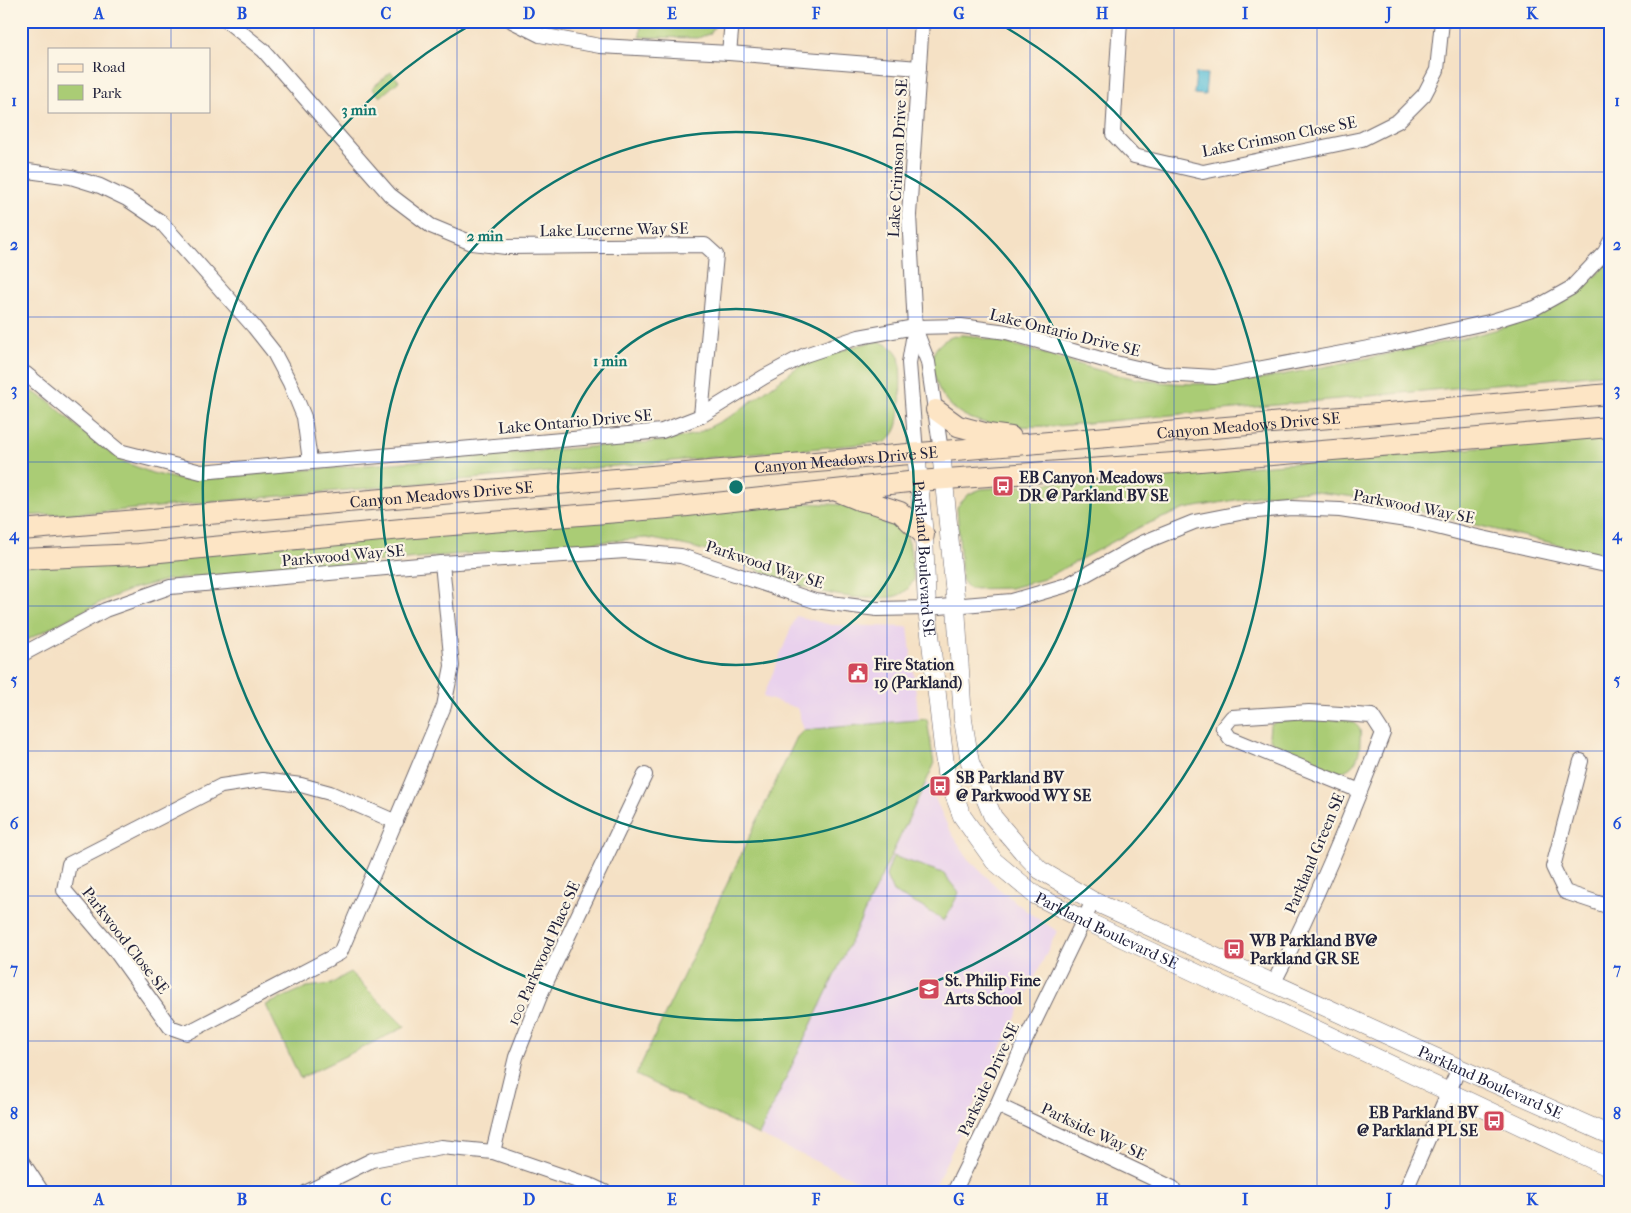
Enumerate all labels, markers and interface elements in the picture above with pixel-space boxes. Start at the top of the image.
text: A [93,4,105,23]
text: B [237,4,247,23]
text: C [381,4,392,23]
text: D [523,4,535,23]
text: E [667,4,677,23]
text: F [811,4,821,23]
text: G [953,4,965,23]
text: H [1096,4,1109,23]
text: I [1242,4,1249,23]
text: J [1384,4,1392,24]
text: K [1526,4,1539,23]
legend [48,48,210,112]
text: Road [92,58,126,76]
street label: Lake Crimson Drive SE [884,78,911,238]
text: Park [92,84,122,102]
text: 1 [11,91,17,110]
text: 1 [1614,91,1620,110]
text: 3 min [342,101,377,119]
street label: Lake Crimson Close SE [1200,112,1358,161]
street label: Lake Lucerne Way SE [539,219,689,240]
text: 2 min [467,227,504,245]
text: 2 [10,235,18,254]
text: 2 [1613,235,1621,254]
street label: Lake Ontario Drive SE [987,305,1143,360]
text: 1 min [593,352,627,370]
text: 3 [11,380,17,400]
text: 3 [1614,380,1620,400]
street label: Lake Ontario Drive SE [497,405,653,438]
street label: Canyon Meadows Drive SE [1156,408,1341,443]
street label: Canyon Meadows Drive SE [754,443,939,477]
place label: EB Canyon Meadows DR @ Parkland BV SE [1019,468,1169,505]
bus stop icon: EB Canyon Meadows DR @ Parkland BV SE [991,474,1015,498]
street label: Canyon Meadows Drive SE [349,477,534,512]
centre of rings [727,478,745,496]
street label: Parkland Boulevard SE [909,480,939,638]
street label: Parkwood Way SE [1351,485,1477,528]
text: 4 [8,525,20,545]
text: 4 [1611,525,1623,545]
street label: Parkwood Way SE [703,536,827,593]
street label: Parkwood Way SE [281,541,406,570]
place label: Fire Station 19 (Parkland) [873,655,962,693]
public building icon: Fire Station 19 (Parkland) [846,661,870,685]
text: 5 [11,670,18,689]
text: 5 [1614,670,1621,689]
place label: SB Parkland BV @ Parkwood WY SE [956,768,1092,805]
bus stop icon: SB Parkland BV @ Parkwood WY SE [928,774,952,798]
street label: Parkland Green SE [1280,790,1349,917]
text: 6 [10,814,19,833]
text: 6 [1613,814,1622,833]
street label: 100 Parkwood Place SE [503,878,584,1029]
street label: Parkwood Close SE [78,883,173,998]
street label: Parkland Boulevard SE [1032,888,1182,973]
place label: WB Parkland BV@ Parkland GR SE [1249,931,1377,968]
bus stop icon: WB Parkland BV@ Parkland GR SE [1222,937,1246,961]
text: 7 [9,959,18,978]
text: 7 [1612,959,1621,978]
place label: St. Philip Fine Arts School [944,971,1041,1008]
school or university icon: St. Philip Fine Arts School [917,977,941,1001]
street label: Parkside Drive SE [954,1019,1023,1139]
street label: Parkland Boulevard SE [1415,1042,1566,1123]
street label: Parkside Way SE [1038,1099,1150,1164]
place label: EB Parkland BV @ Parkland PL SE [1357,1103,1480,1140]
text: 8 [10,1104,18,1123]
text: 8 [1613,1104,1621,1123]
bus stop icon: EB Parkland BV @ Parkland PL SE [1482,1109,1506,1133]
text: A [93,1190,105,1209]
text: B [237,1190,247,1209]
text: C [381,1190,392,1209]
text: D [523,1190,535,1209]
text: E [667,1190,677,1209]
text: F [811,1190,821,1209]
text: G [953,1190,965,1209]
text: H [1096,1190,1109,1209]
text: I [1242,1190,1249,1209]
text: J [1384,1190,1392,1210]
text: K [1526,1190,1539,1209]

